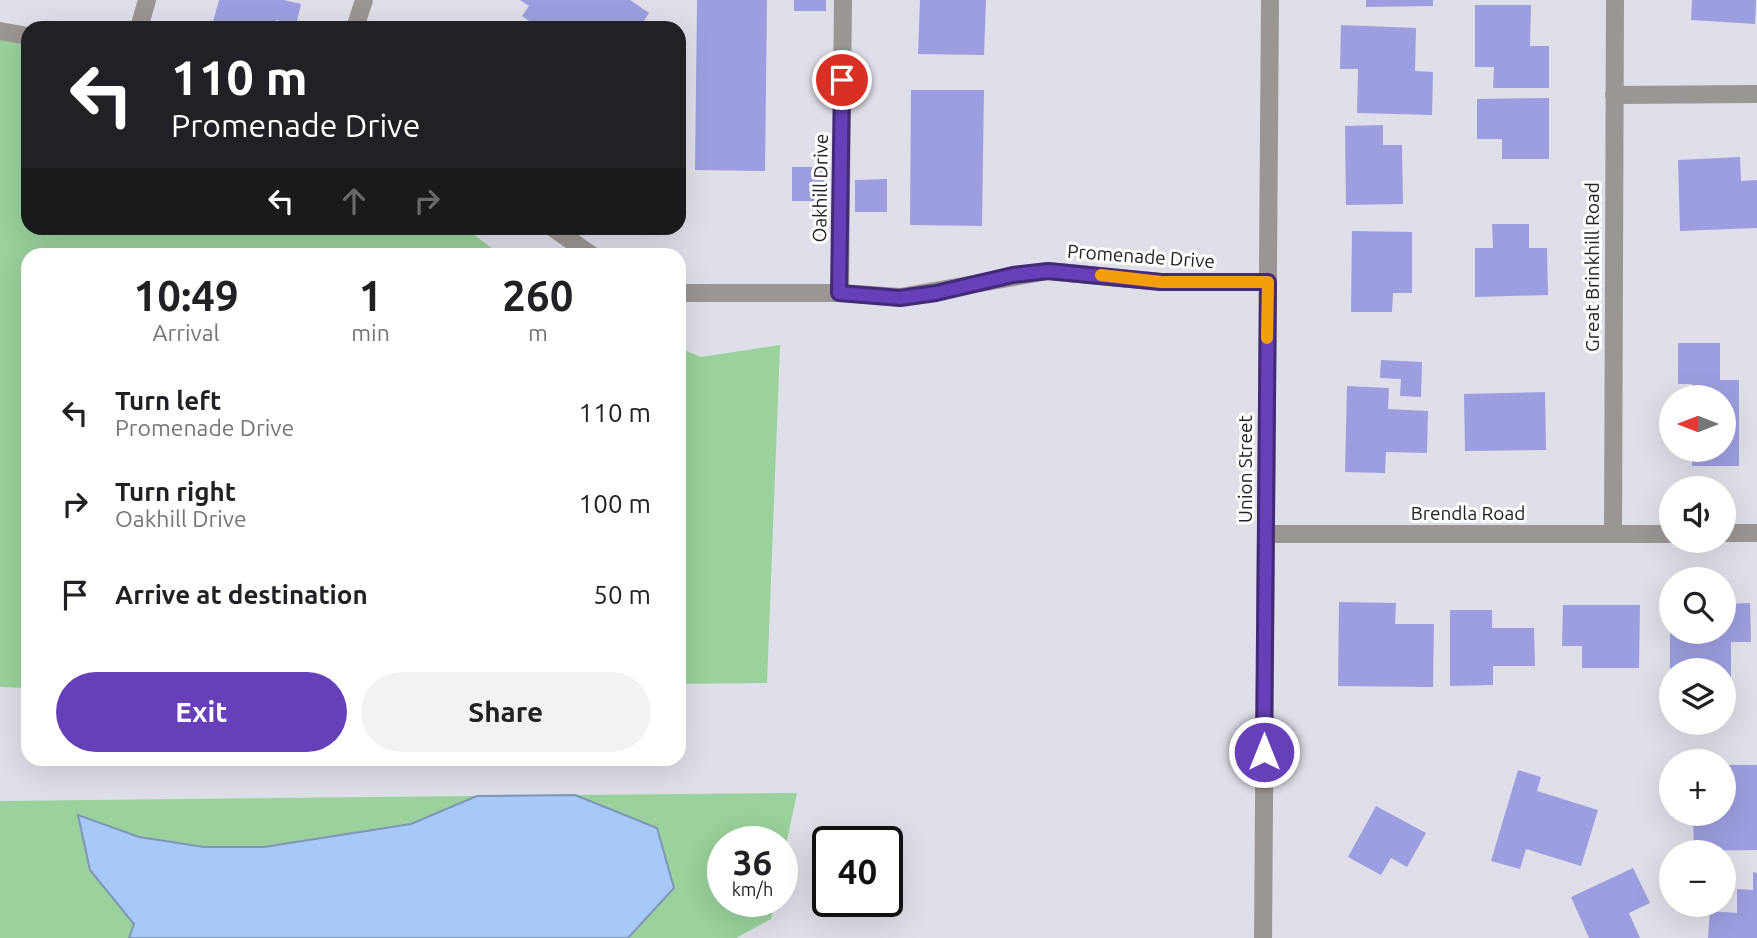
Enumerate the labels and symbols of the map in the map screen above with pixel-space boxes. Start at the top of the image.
pin [812,50,872,110]
street label: Oakhill Drive [808,133,832,243]
street label: Great Brinkhill Road [1581,182,1603,352]
street label: Promenade Drive [1066,240,1216,272]
north arrow [1659,385,1736,462]
street label: Union Street [1234,415,1256,523]
street label: Brendla Road [1411,502,1525,524]
position arrow [1227,715,1301,789]
speed limit sign: 40 [812,826,903,917]

